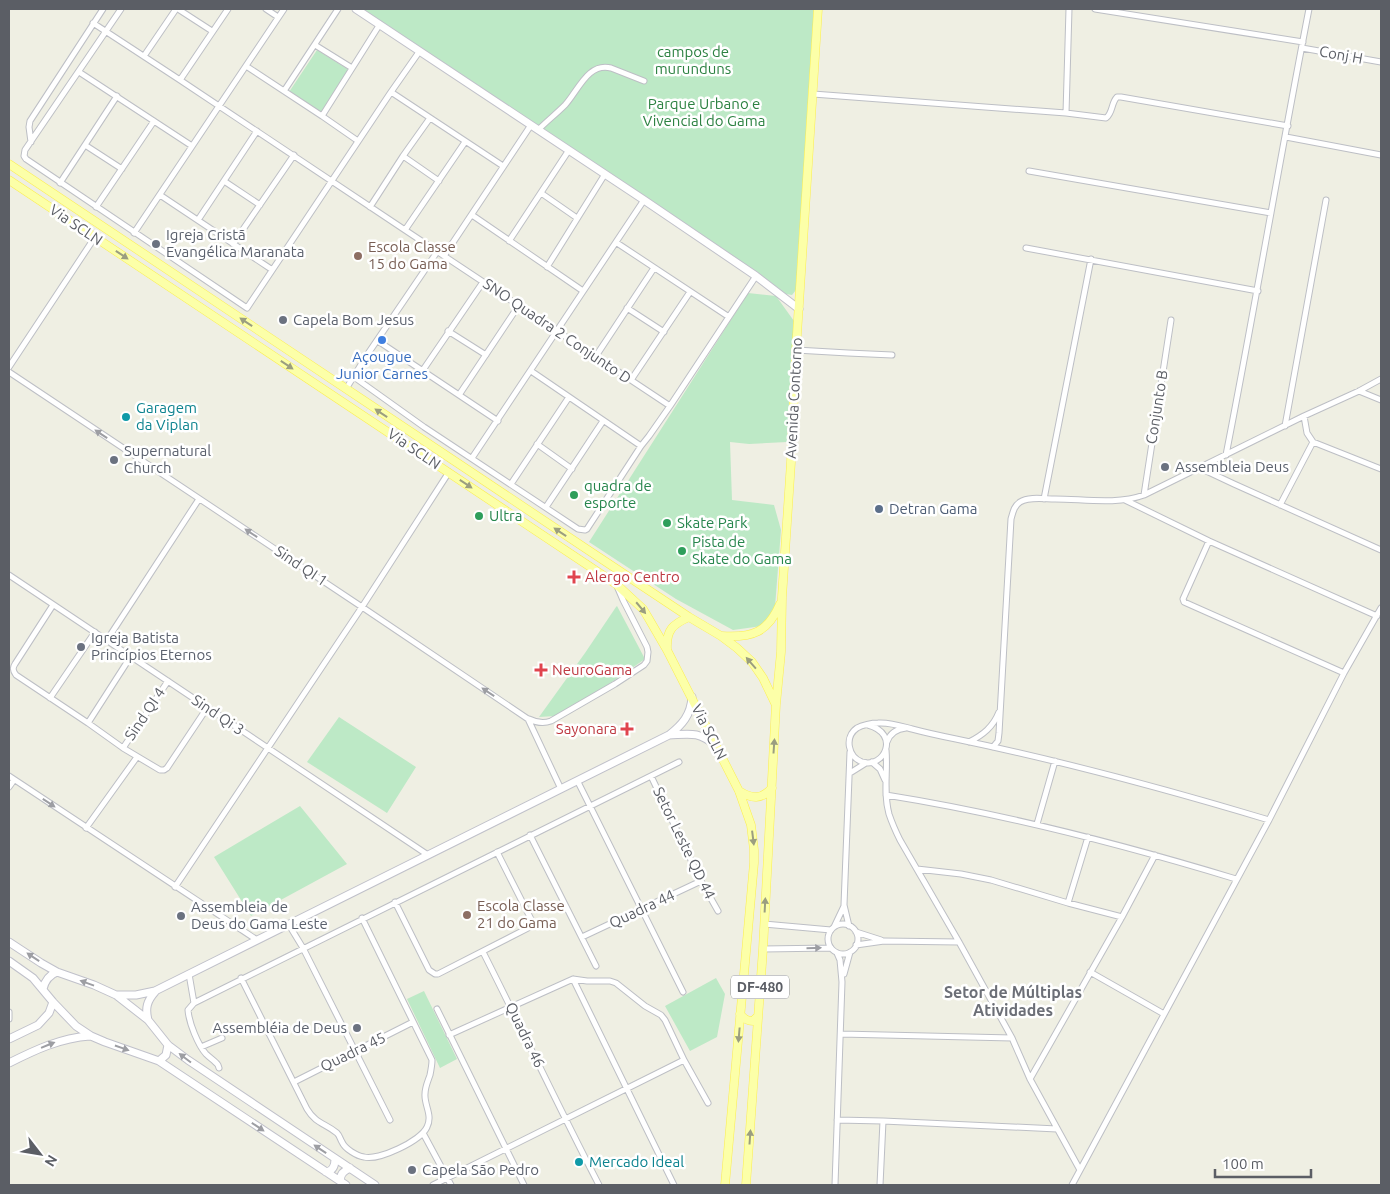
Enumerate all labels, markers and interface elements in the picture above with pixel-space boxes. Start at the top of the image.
street label: Conj H [1318,42,1364,67]
park label: campos de murunduns [655,43,731,77]
park label: Parque Urbano e Vivencial do Gama [643,95,765,129]
street label: Via SCLN [47,201,106,248]
place label: Igreja Cristã Evangélica Maranata [166,226,304,260]
marker: Igreja Cristã Evangélica Maranata [150,238,162,250]
place label: Escola Classe 15 do Gama [368,238,456,272]
one-way arrow [116,250,129,260]
marker: Escola Classe 15 do Gama [352,250,364,262]
street label: SNO Quadra 2 Conjunto D [480,275,635,387]
place label: Capela Bom Jesus [293,311,414,328]
marker: Capela Bom Jesus [277,314,289,326]
one-way arrow [239,317,253,327]
marker: Açougue Junior Carnes [376,334,388,346]
street label: Avenida Contorno [782,337,805,459]
place label: Açougue Junior Carnes [336,348,428,382]
one-way arrow [280,360,293,369]
street label: Conjunto B [1142,369,1171,445]
place label: Garagem da Viplan [136,399,199,433]
one-way arrow [374,408,388,418]
marker: Garagem da Viplan [120,411,132,423]
street label: Via SCLN [385,425,444,472]
one-way arrow [94,429,108,438]
place label: Supernatural Church [124,442,211,476]
marker: Supernatural Church [108,454,120,466]
place label: Assembleia Deus [1175,458,1289,475]
marker: Assembleia Deus [1159,461,1171,473]
place label: quadra de esporte [584,477,652,511]
one-way arrow [459,479,472,488]
marker: quadra de esporte [568,489,580,501]
place label: Detran Gama [889,500,977,517]
marker: Detran Gama [873,503,885,515]
place label: Ultra [489,507,522,524]
marker: Ultra [473,510,485,522]
place label: Skate Park [677,514,748,531]
marker: Skate Park [661,517,673,529]
one-way arrow [553,527,567,537]
one-way arrow [244,528,258,538]
place label: Pista de Skate do Gama [692,533,792,567]
street label: Sind QI 1 [272,542,331,589]
marker: Pista de Skate do Gama [676,545,688,557]
place label: Alergo Centro [585,568,680,585]
marker: Alergo Centro [567,570,581,584]
one-way arrow [635,601,646,614]
place label: Igreja Batista Princípios Eternos [91,629,212,663]
marker: Igreja Batista Princípios Eternos [75,641,87,653]
one-way arrow [746,656,757,669]
place label: NeuroGama [552,661,632,678]
marker: NeuroGama [534,663,548,677]
street label: Sind QI 4 [121,684,168,743]
one-way arrow [481,687,495,697]
street label: Sind Qi 3 [189,691,248,738]
street label: Via SCLN [688,701,731,762]
place label: Sayonara [556,720,617,737]
marker: Sayonara [621,723,633,735]
one-way arrow [771,738,779,754]
street label: Setor Leste QD 44 [650,784,719,902]
one-way arrow [43,798,56,808]
one-way arrow [749,830,757,846]
street label: Quadra 44 [606,886,677,931]
one-way arrow [762,896,770,912]
place label: Escola Classe 21 do Gama [477,897,565,931]
place label: Assembleia de Deus do Gama Leste [191,898,328,932]
marker: Escola Classe 21 do Gama [461,909,473,921]
marker: Assembleia de Deus do Gama Leste [175,910,187,922]
one-way arrow [806,944,822,952]
one-way arrow [26,953,39,962]
road number: DF-480 [731,976,789,999]
one-way arrow [79,979,94,987]
district label: Setor de Múltiplas Atividades [944,983,1082,1019]
street label: Quadra 46 [502,999,549,1070]
place label: Assembléia de Deus [213,1019,347,1036]
marker: Assembléia de Deus [351,1022,363,1034]
one-way arrow [734,1027,742,1043]
street label: Quadra 45 [317,1028,388,1075]
one-way arrow [41,1040,56,1048]
one-way arrow [115,1044,130,1052]
one-way arrow [178,1053,192,1063]
one-way arrow [251,1122,264,1132]
one-way arrow [746,1128,754,1144]
north arrow [15,1129,65,1179]
one-way arrow [313,1144,326,1154]
scale bar [1215,1146,1311,1178]
text: N [42,1152,61,1169]
place label: Mercado Ideal [589,1153,684,1170]
text: 100 m [1222,1155,1264,1172]
marker: Mercado Ideal [573,1156,585,1168]
place label: Capela São Pedro [422,1161,539,1178]
marker: Capela São Pedro [406,1164,418,1176]

